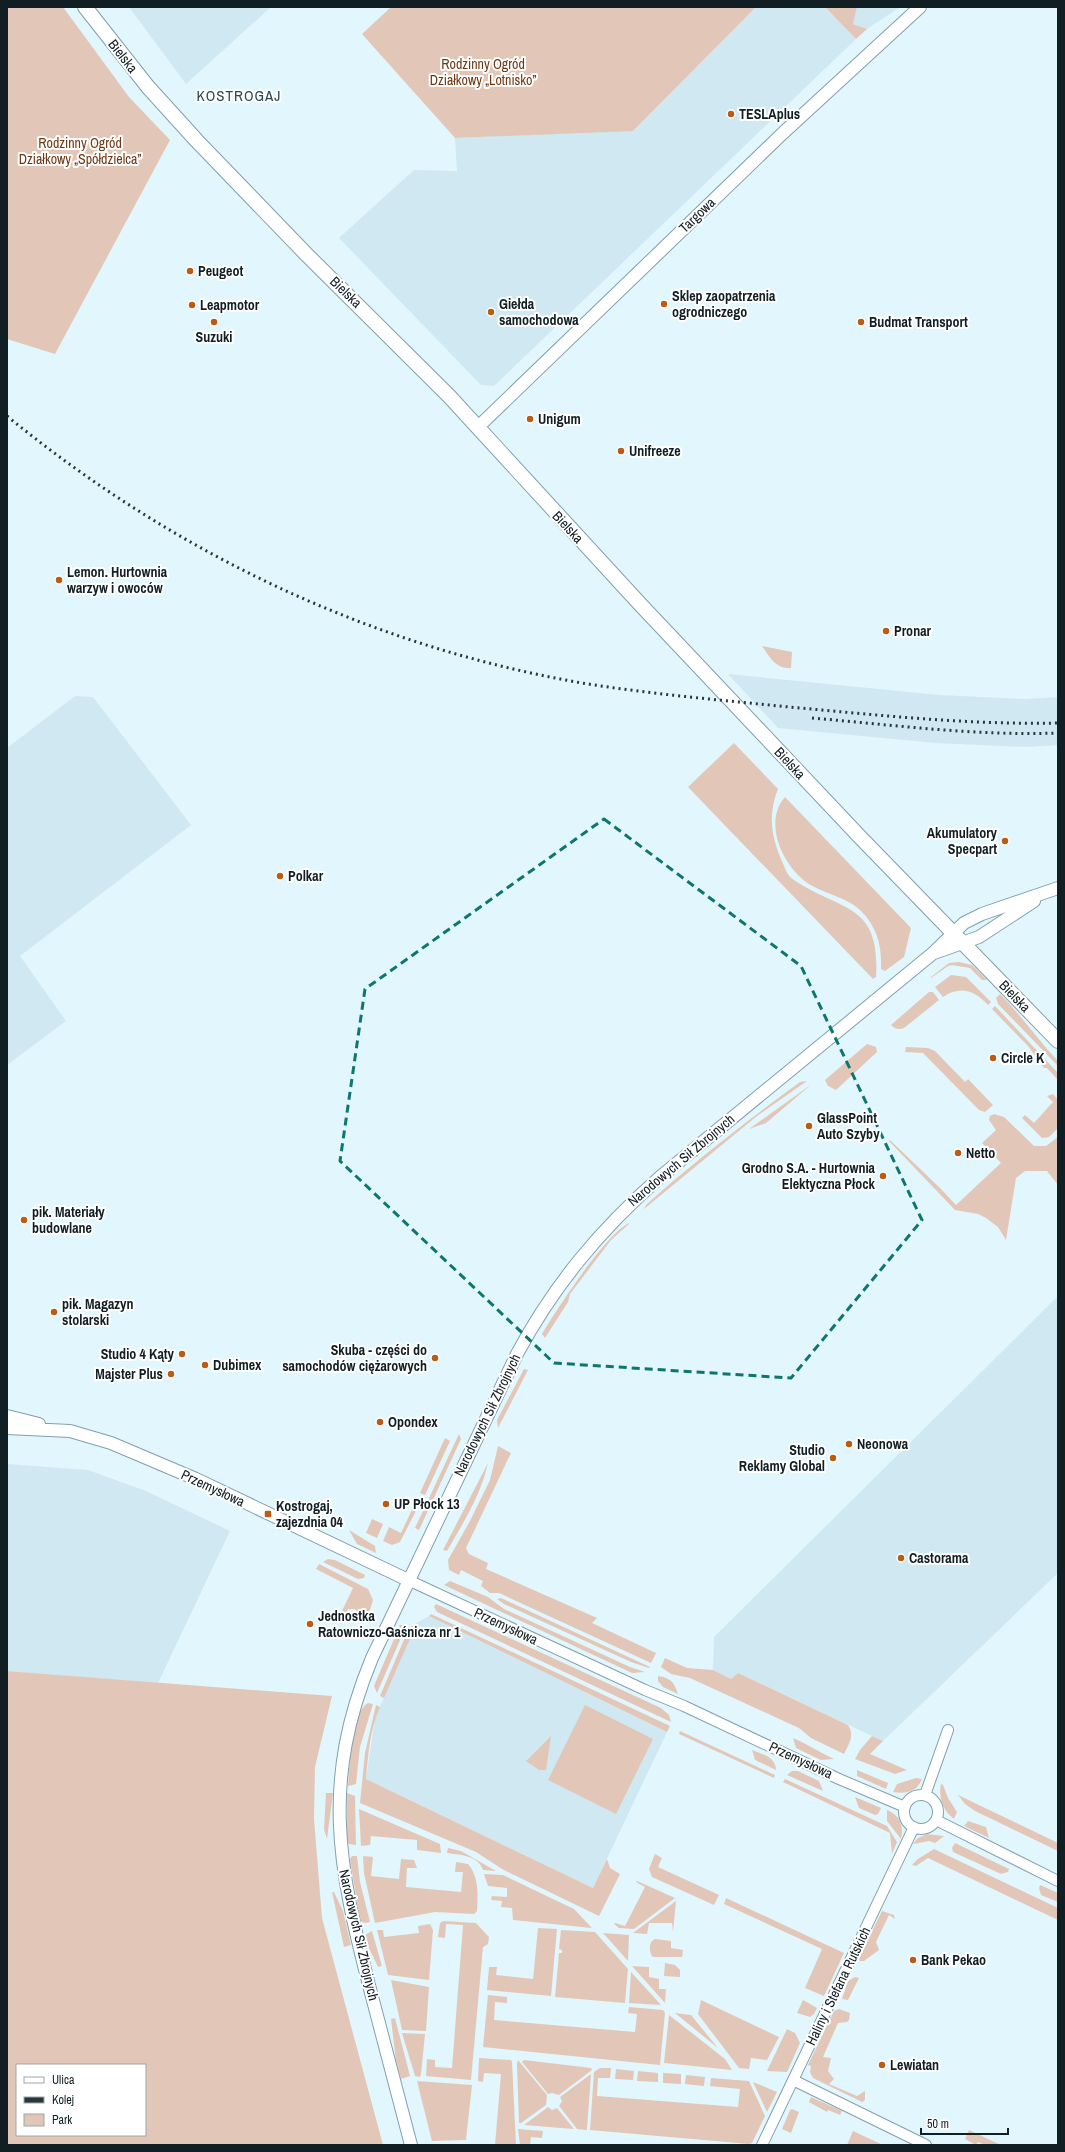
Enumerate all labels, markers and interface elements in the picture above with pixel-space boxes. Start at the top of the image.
street label: Bielska [104,36,142,77]
park label: Rodzinny Ogród Działkowy „Lotnisko” [430,55,536,89]
district label: KOSTROGAJ [197,85,281,106]
place label: TESLAplus [739,105,800,123]
marker: TESLAplus [726,109,736,119]
park label: Rodzinny Ogród Działkowy „Spółdzielca” [19,134,141,168]
street label: Targowa [675,193,719,237]
place label: Peugeot [198,262,243,280]
marker: Peugeot [185,266,195,276]
street label: Bielska [326,272,366,312]
place label: Sklep zaopatrzenia ogrodniczego [672,287,776,321]
place label: Giełda samochodowa [499,295,579,329]
place label: Leapmotor [200,296,260,314]
marker: Sklep zaopatrzenia ogrodniczego [659,299,669,309]
marker: Leapmotor [187,300,197,310]
marker: Giełda samochodowa [486,307,496,317]
place label: Budmat Transport [869,313,968,331]
marker: Suzuki [209,317,219,327]
marker: Budmat Transport [856,317,866,327]
place label: Suzuki [195,328,233,346]
place label: Unigum [538,410,581,428]
marker: Unigum [525,414,535,424]
place label: Unifreeze [629,442,681,460]
marker: Unifreeze [616,446,626,456]
street label: Bielska [549,507,588,547]
place label: Lemon. Hurtownia warzyw i owoców [67,563,168,597]
marker: Lemon. Hurtownia warzyw i owoców [54,575,64,585]
place label: Pronar [894,622,932,640]
marker: Pronar [881,626,891,636]
street label: Bielska [771,743,810,783]
place label: Akumulatory Specpart [927,824,998,858]
marker: Akumulatory Specpart [1000,836,1010,846]
place label: Polkar [288,867,324,885]
marker: Polkar [275,871,285,881]
street label: Bielska [995,976,1035,1016]
place label: Circle K [1001,1049,1045,1067]
marker: Circle K [988,1053,998,1063]
place label: GlassPoint Auto Szyby [817,1109,880,1143]
street label: Narodowych Sił Zbrojnych [624,1110,738,1210]
marker: GlassPoint Auto Szyby [804,1121,814,1131]
place label: Netto [966,1144,995,1162]
marker: Netto [953,1148,963,1158]
place label: Grodno S.A. - Hurtownia Elektyczna Płock [742,1159,876,1193]
marker: Grodno S.A. - Hurtownia Elektyczna Płock [878,1171,888,1181]
place label: pik. Materiały budowlane [32,1203,105,1237]
marker: pik. Materiały budowlane [19,1215,29,1225]
place label: pik. Magazyn stolarski [62,1295,133,1329]
marker: pik. Magazyn stolarski [49,1307,59,1317]
place label: Skuba - części do samochodów ciężarowych [282,1341,427,1375]
place label: Studio 4 Kąty [101,1345,175,1363]
marker: Studio 4 Kąty [177,1349,187,1359]
street label: Narodowych Sił Zbrojnych [450,1351,524,1479]
marker: Skuba - części do samochodów ciężarowych [430,1353,440,1363]
place label: Dubimex [213,1356,262,1374]
marker: Dubimex [200,1360,210,1370]
place label: Majster Plus [95,1365,163,1383]
marker: Majster Plus [166,1369,176,1379]
place label: Opondex [388,1413,438,1431]
marker: Opondex [375,1417,385,1427]
place label: Neonowa [857,1435,909,1453]
marker: Neonowa [844,1439,854,1449]
place label: Studio Reklamy Global [739,1441,825,1475]
marker: Studio Reklamy Global [828,1453,838,1463]
street label: Przemysłowa [178,1465,248,1511]
place label: UP Płock 13 [394,1495,460,1513]
place label: Kostrogaj, zajezdnia 04 [276,1497,344,1531]
marker: UP Płock 13 [381,1499,391,1509]
marker: Kostrogaj, zajezdnia 04 [263,1509,273,1519]
place label: Castorama [909,1549,969,1567]
marker: Castorama [896,1553,906,1563]
street label: Przemysłowa [471,1603,541,1649]
place label: Jednostka Ratowniczo-Gaśnicza nr 1 [318,1607,461,1641]
marker: Jednostka Ratowniczo-Gaśnicza nr 1 [305,1619,315,1629]
street label: Przemysłowa [766,1737,836,1783]
street label: Narodowych Sił Zbrojnych [335,1868,383,2002]
street label: Haliny i Stefana Rutskich [802,1924,874,2048]
place label: Bank Pekao [921,1951,986,1969]
marker: Bank Pekao [908,1955,918,1965]
place label: Lewiatan [890,2056,939,2074]
marker: Lewiatan [877,2060,887,2070]
legend [16,2064,146,2136]
text: Ulica [52,2072,75,2088]
text: Kolej [52,2092,74,2108]
scale bar [921,2110,1008,2136]
text: Park [52,2112,72,2128]
text: 50 m [927,2116,949,2132]

